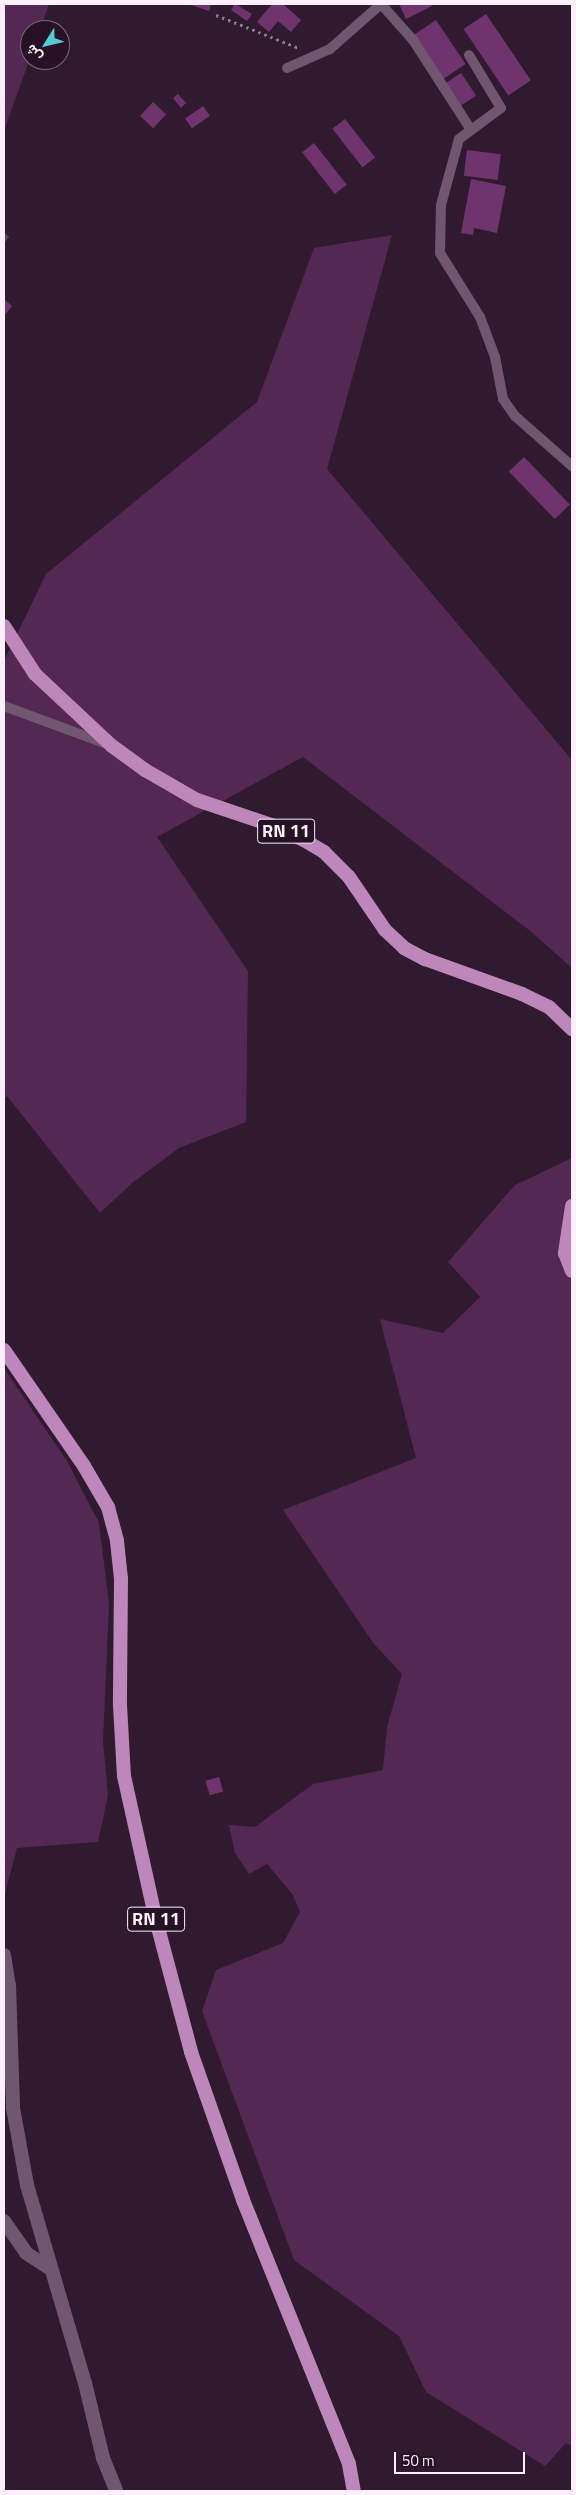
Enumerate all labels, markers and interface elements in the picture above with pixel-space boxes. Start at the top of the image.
north arrow [20,20,70,70]
text: ش [20,41,47,67]
road number: RN 11 [256,816,316,846]
road number: RN 11 [126,1904,186,1935]
scale bar [396,2442,527,2474]
text: 50 m [402,2449,435,2472]

